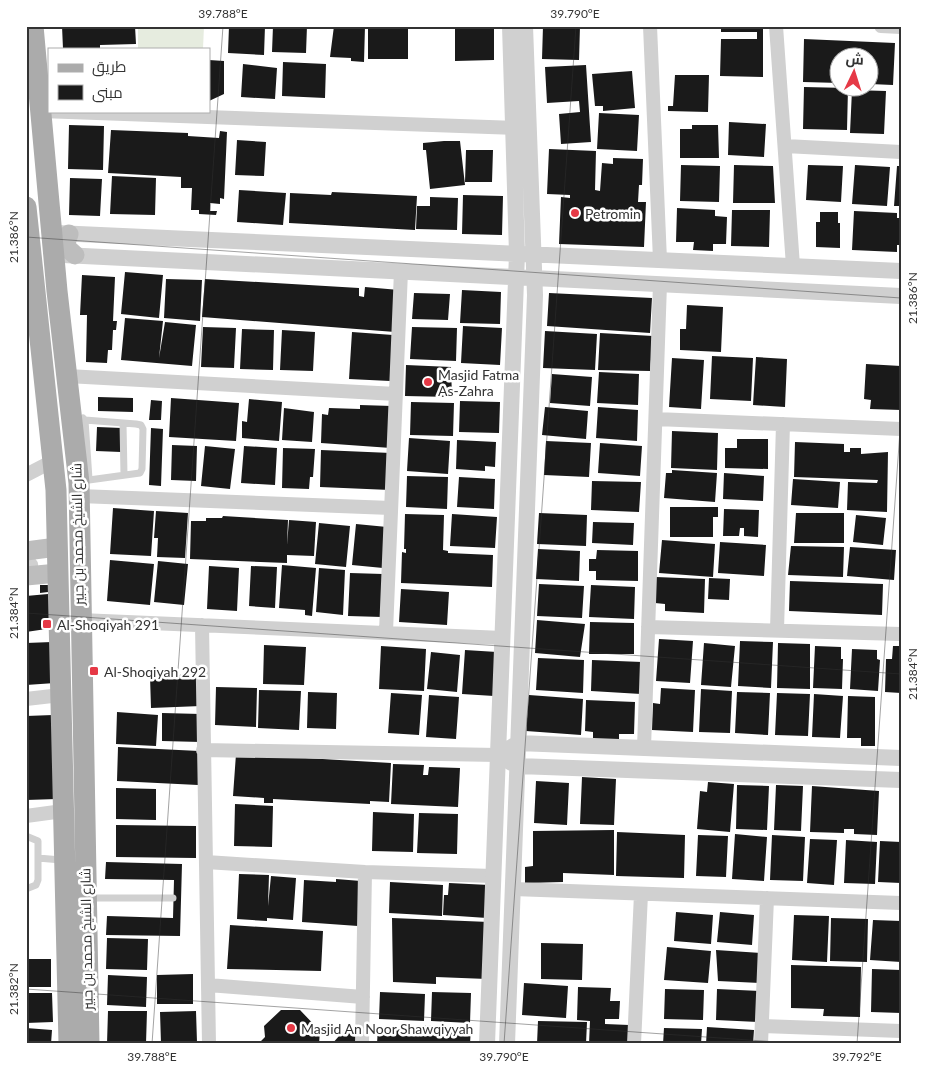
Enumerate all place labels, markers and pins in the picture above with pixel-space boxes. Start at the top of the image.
place label: Petromin [585,205,641,222]
marker: Petromin [569,207,581,219]
place label: Masjid Fatma As-Zahra [438,366,519,399]
marker: Masjid Fatma As-Zahra [422,376,434,388]
place label: Al-Shoqiyah 291 [57,616,159,633]
marker: Al-Shoqiyah 291 [41,618,53,630]
place label: Al-Shoqiyah 292 [104,663,206,680]
marker: Al-Shoqiyah 292 [88,665,100,677]
place label: Masjid An Noor Shawqiyyah [301,1020,473,1037]
marker: Masjid An Noor Shawqiyyah [285,1022,297,1034]

